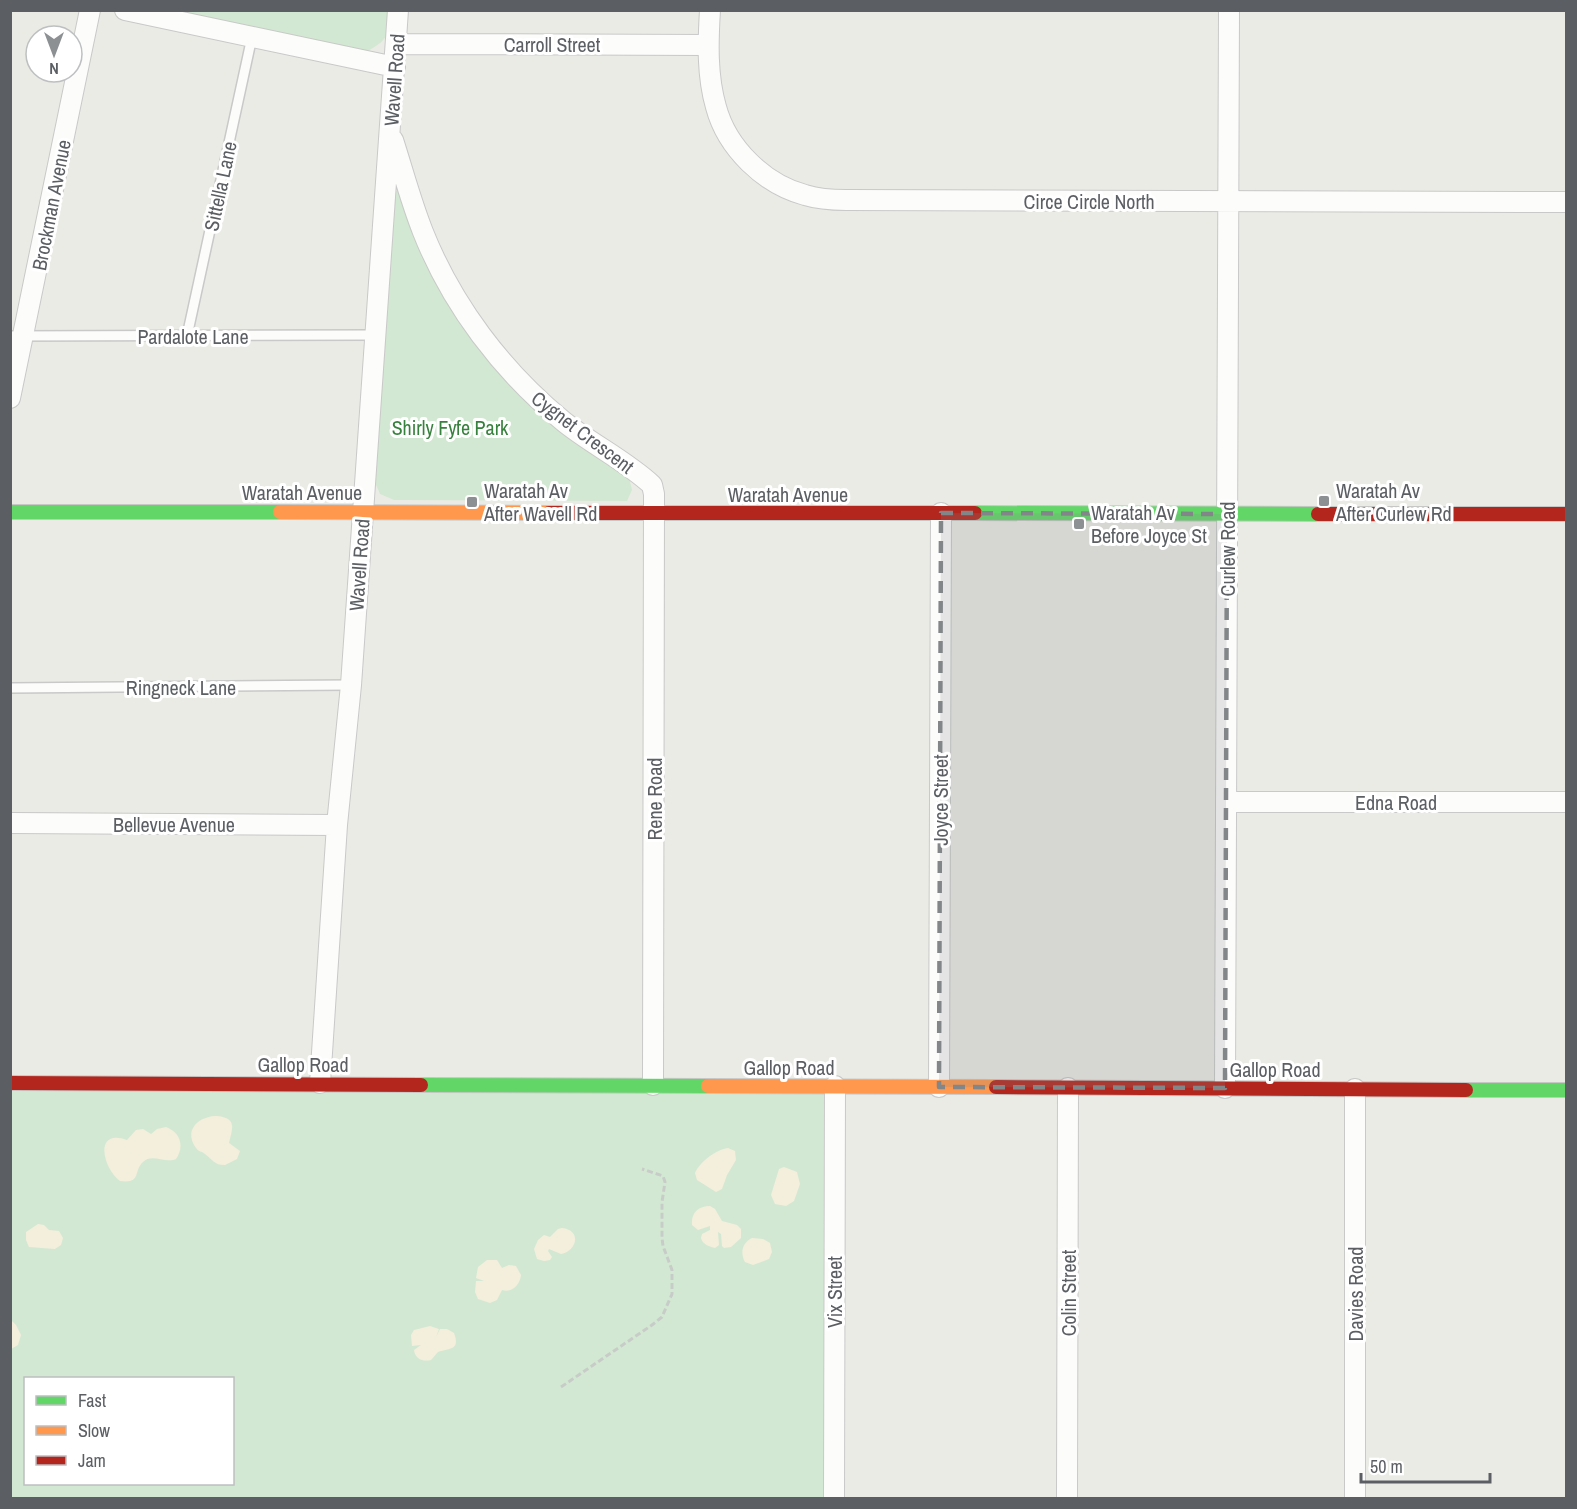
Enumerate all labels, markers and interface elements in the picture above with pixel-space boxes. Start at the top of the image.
north arrow [24,24,84,84]
street label: Carroll Street [504,31,601,58]
street label: Wavell Road [377,33,411,127]
text: N [49,58,59,80]
street label: Brockman Avenue [25,137,77,273]
street label: Sittella Lane [197,139,243,233]
street label: Circe Circle North [1023,188,1155,215]
street label: Pardalote Lane [137,323,249,350]
street label: Cygnet Crescent [526,384,640,480]
park label: Shirly Fyfe Park [392,414,509,441]
place label: Waratah Av After Wavell Rd [483,477,597,527]
place label: Waratah Av After Curlew Rd [1335,477,1452,527]
street label: Waratah Avenue [242,479,362,506]
street label: Waratah Avenue [728,481,848,508]
marker: Waratah Av After Curlew Rd [1317,494,1331,508]
marker: Waratah Av After Wavell Rd [465,495,479,509]
place label: Waratah Av Before Joyce St [1091,499,1207,549]
street label: Curlew Road [1214,502,1241,596]
marker: Waratah Av Before Joyce St [1072,517,1086,531]
street label: Wavell Road [342,518,376,612]
street label: Ringneck Lane [126,674,236,701]
street label: Joyce Street [927,754,954,846]
street label: Rene Road [641,758,668,840]
street label: Edna Road [1355,789,1437,816]
street label: Bellevue Avenue [113,811,235,838]
street label: Gallop Road [257,1051,349,1078]
street label: Gallop Road [743,1054,835,1081]
street label: Gallop Road [1229,1056,1321,1083]
street label: Davies Road [1342,1247,1369,1341]
street label: Colin Street [1055,1249,1082,1336]
street label: Vix Street [821,1256,848,1328]
legend [24,1377,234,1485]
text: Fast [78,1388,106,1413]
text: Slow [78,1418,110,1443]
scale bar [1361,1446,1490,1484]
text: Jam [78,1448,106,1473]
text: 50 m [1370,1454,1403,1479]

